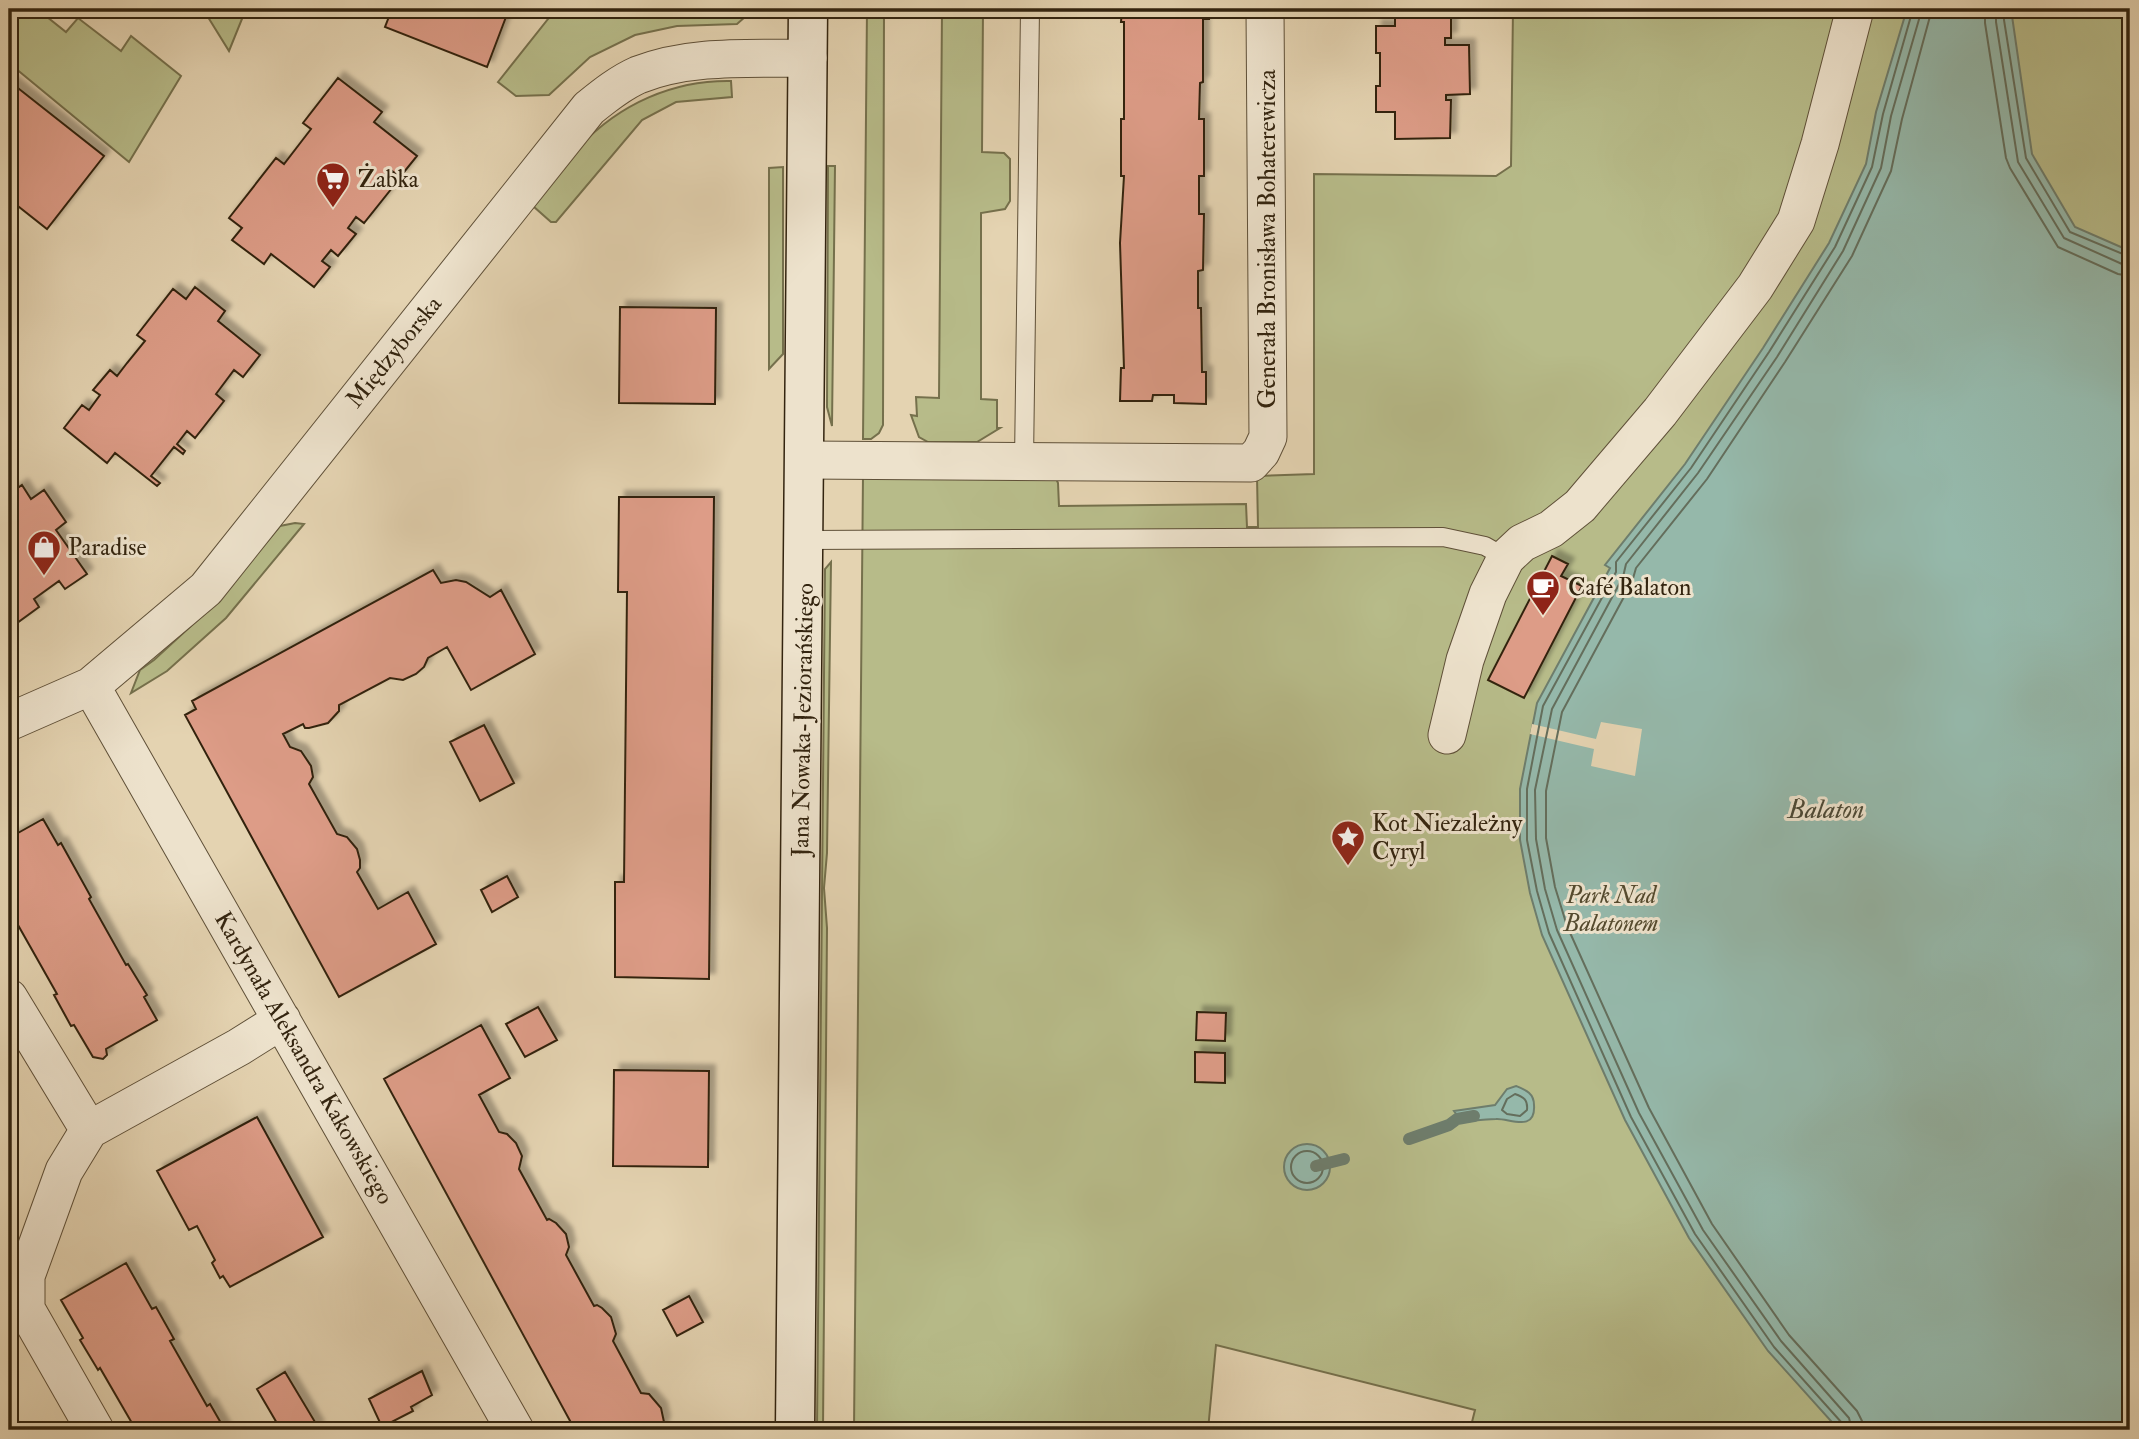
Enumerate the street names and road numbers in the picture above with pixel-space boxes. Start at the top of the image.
street label: Generała Bronisława Bohaterewicza [1252,68,1283,409]
street label: Międzyborska [339,289,449,414]
street label: Jana Nowaka-Jeziorańskiego [785,583,821,858]
street label: Kardynała Aleksandra Kakowskiego [207,906,401,1210]

